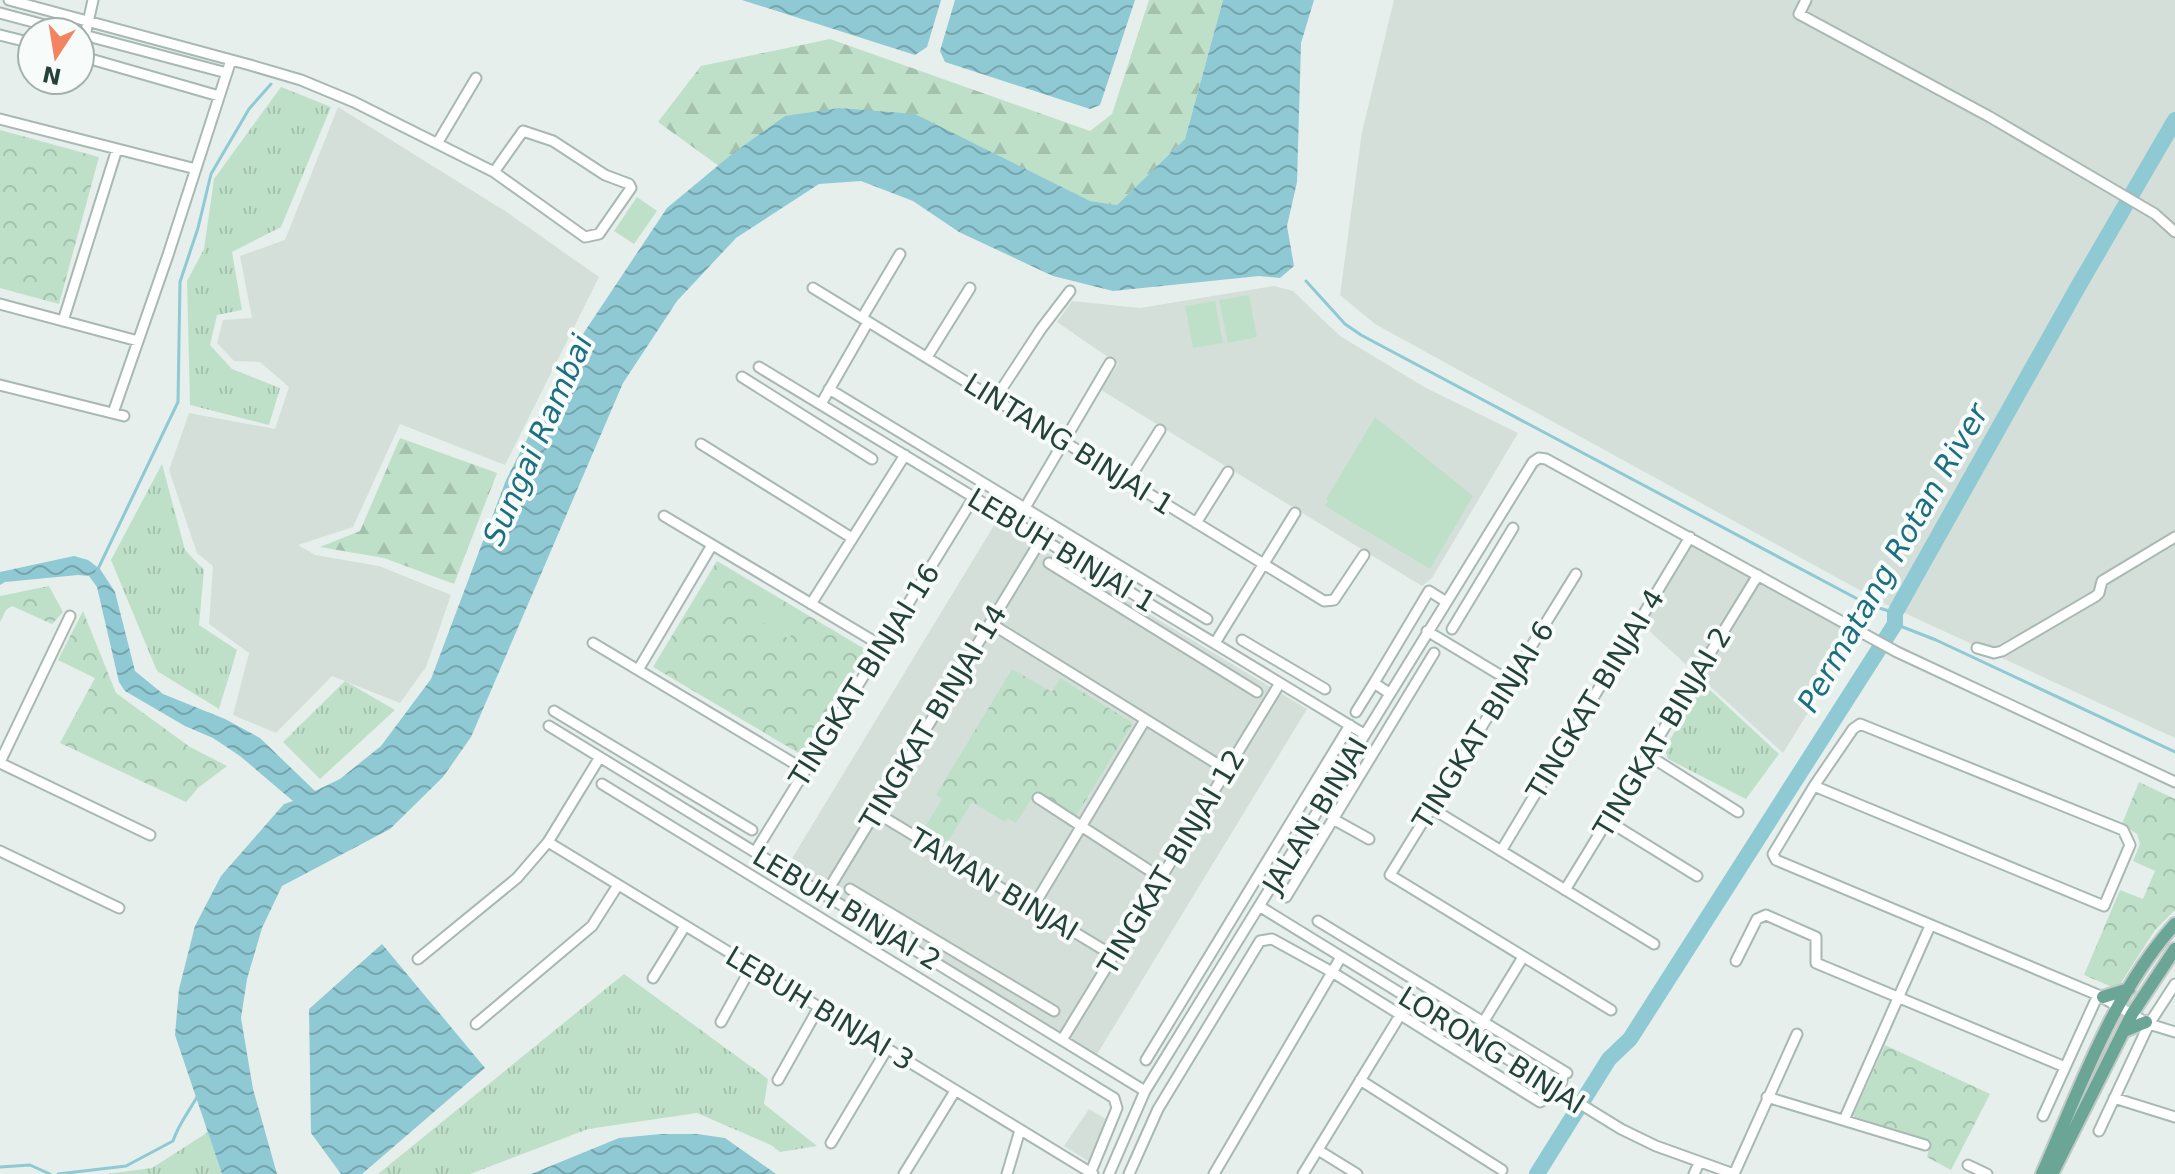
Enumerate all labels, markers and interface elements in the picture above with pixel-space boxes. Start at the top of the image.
north arrow [16,16,96,96]
text: N [40,61,64,89]
water label: Sungai Rambai [475,329,600,550]
street label: LINTANG BINJAI 1 [958,367,1180,522]
water label: Permatang Rotan River [1790,396,1996,718]
street label: LEBUH BINJAI 1 [962,481,1162,619]
street label: TINGKAT BINJAI 16 [782,558,947,794]
street label: TINGKAT BINJAI 4 [1519,583,1671,806]
street label: TINGKAT BINJAI 14 [853,599,1014,837]
street label: TINGKAT BINJAI 6 [1406,615,1561,836]
street label: TINGKAT BINJAI 2 [1586,621,1738,844]
street label: JALAN BINJAI [1255,731,1375,901]
street label: TINGKAT BINJAI 12 [1091,744,1252,982]
street label: TAMAN BINJAI [903,821,1084,948]
street label: LEBUH BINJAI 2 [747,839,947,977]
street label: LEBUH BINJAI 3 [720,939,920,1077]
street label: LORONG BINJAI [1393,980,1591,1121]

